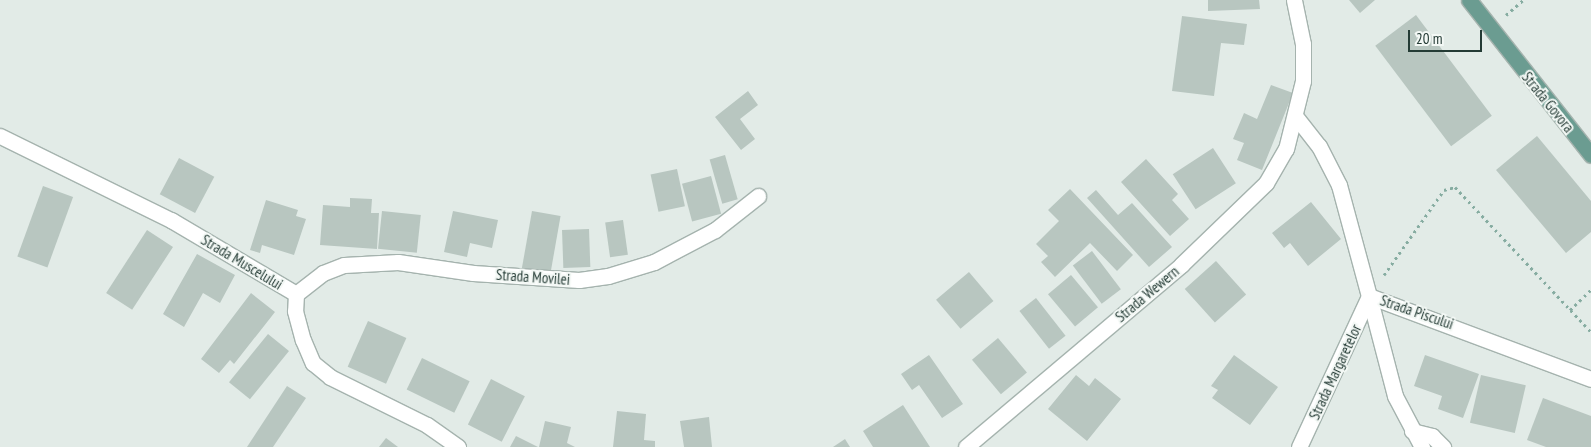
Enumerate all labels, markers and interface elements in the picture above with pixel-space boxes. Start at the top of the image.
scale bar [1411,20,1485,52]
text: 20 m [1416,29,1442,48]
street label: Strada Govora [1518,68,1578,136]
street label: Strada Muscelului [198,231,286,293]
street label: Strada Wewern [1112,262,1182,326]
street label: Strada Movilei [495,265,571,289]
street label: Strada Piscului [1378,291,1456,333]
street label: Strada Margaretelor [1305,321,1365,423]

